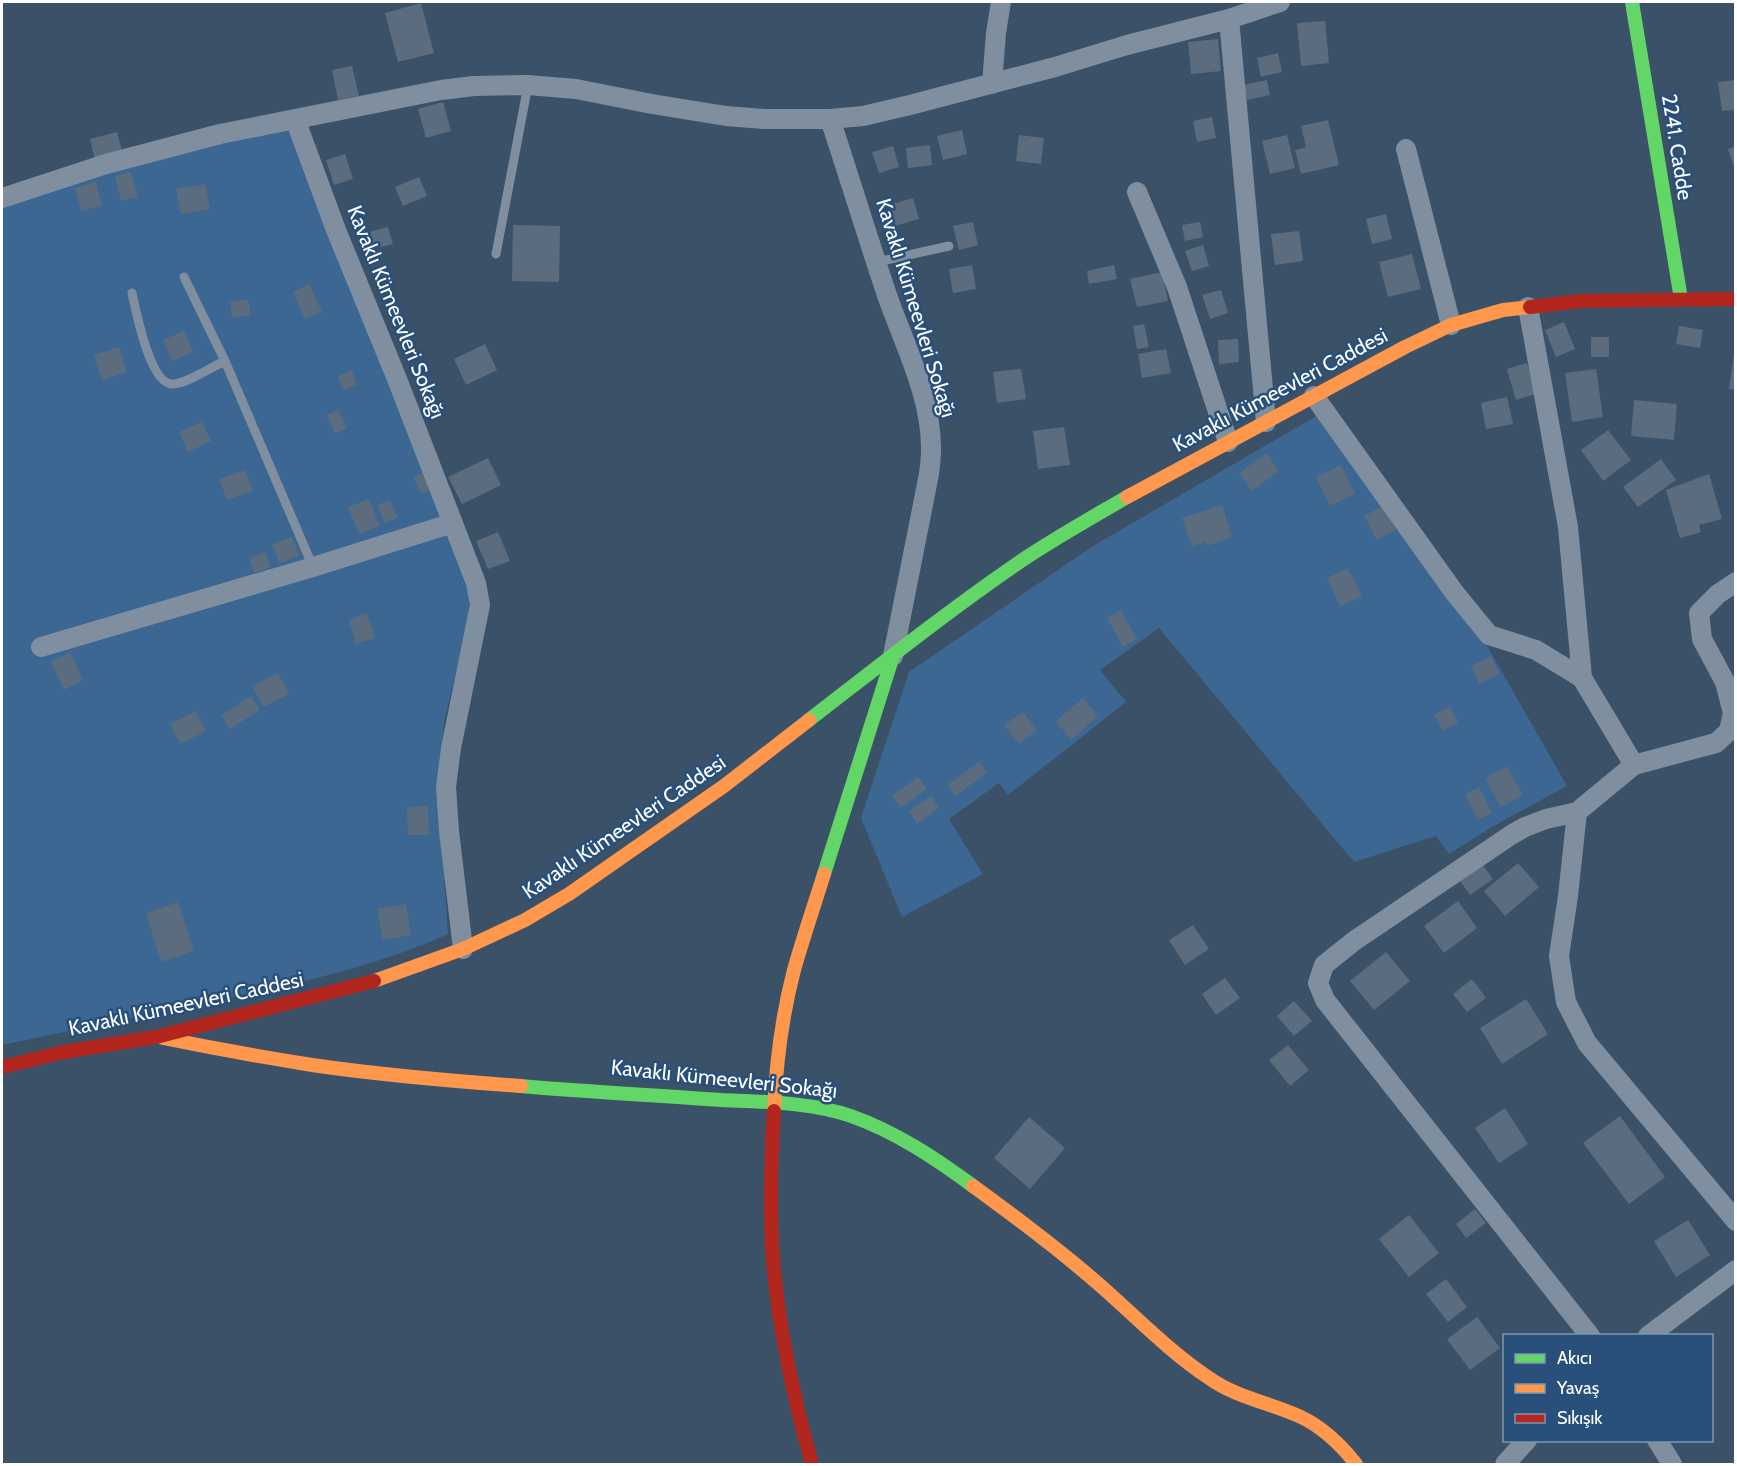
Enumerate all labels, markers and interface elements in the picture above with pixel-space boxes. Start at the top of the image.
street label: 2241. Cadde [1657,92,1698,202]
street label: Kavaklı Kümeevleri Sokağı [871,195,962,420]
street label: Kavaklı Kümeevleri Sokağı [342,202,451,422]
street label: Kavaklı Kümeevleri Caddesi [1168,322,1391,457]
street label: Kavaklı Kümeevleri Caddesi [517,749,730,904]
street label: Kavaklı Kümeevleri Caddesi [66,966,306,1041]
street label: Kavaklı Kümeevleri Sokağı [610,1054,838,1103]
legend [1503,1334,1713,1442]
text: Akıcı [1557,1347,1592,1369]
text: Yavaş [1556,1377,1599,1399]
text: Sıkışık [1557,1407,1603,1429]

